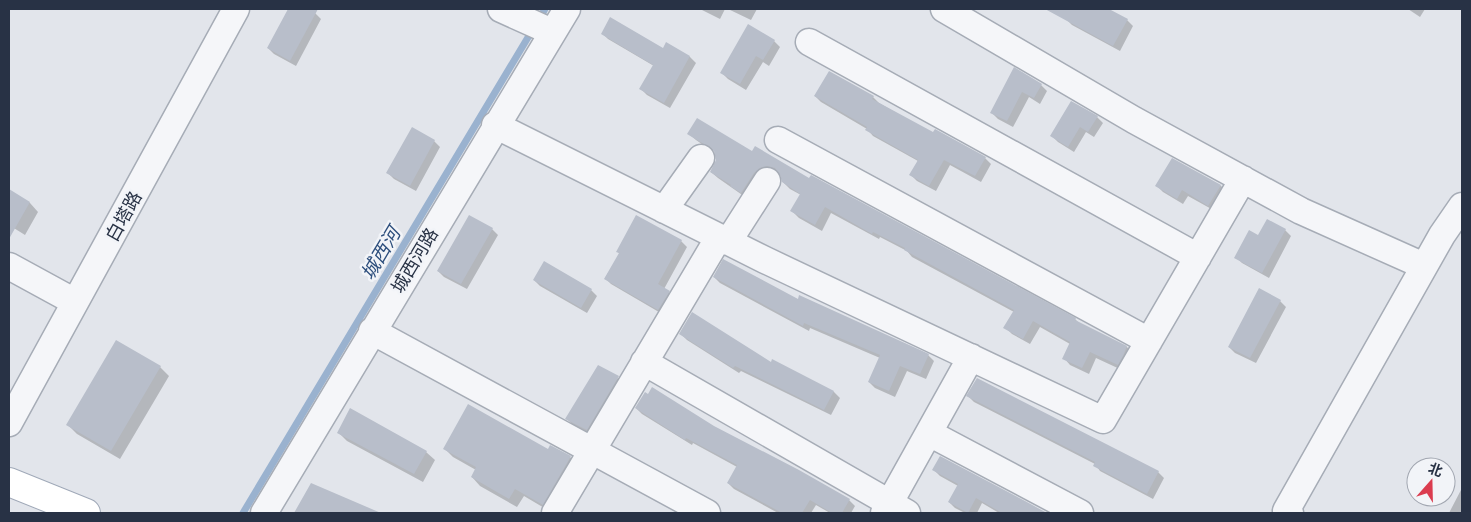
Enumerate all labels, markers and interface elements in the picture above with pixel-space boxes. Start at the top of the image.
street label: 白塔路 [100,187,146,245]
water label: 城西河 [355,219,407,283]
street label: 城西河路 [386,223,442,297]
north arrow [1406,457,1456,507]
text: 北 [1426,459,1445,480]

